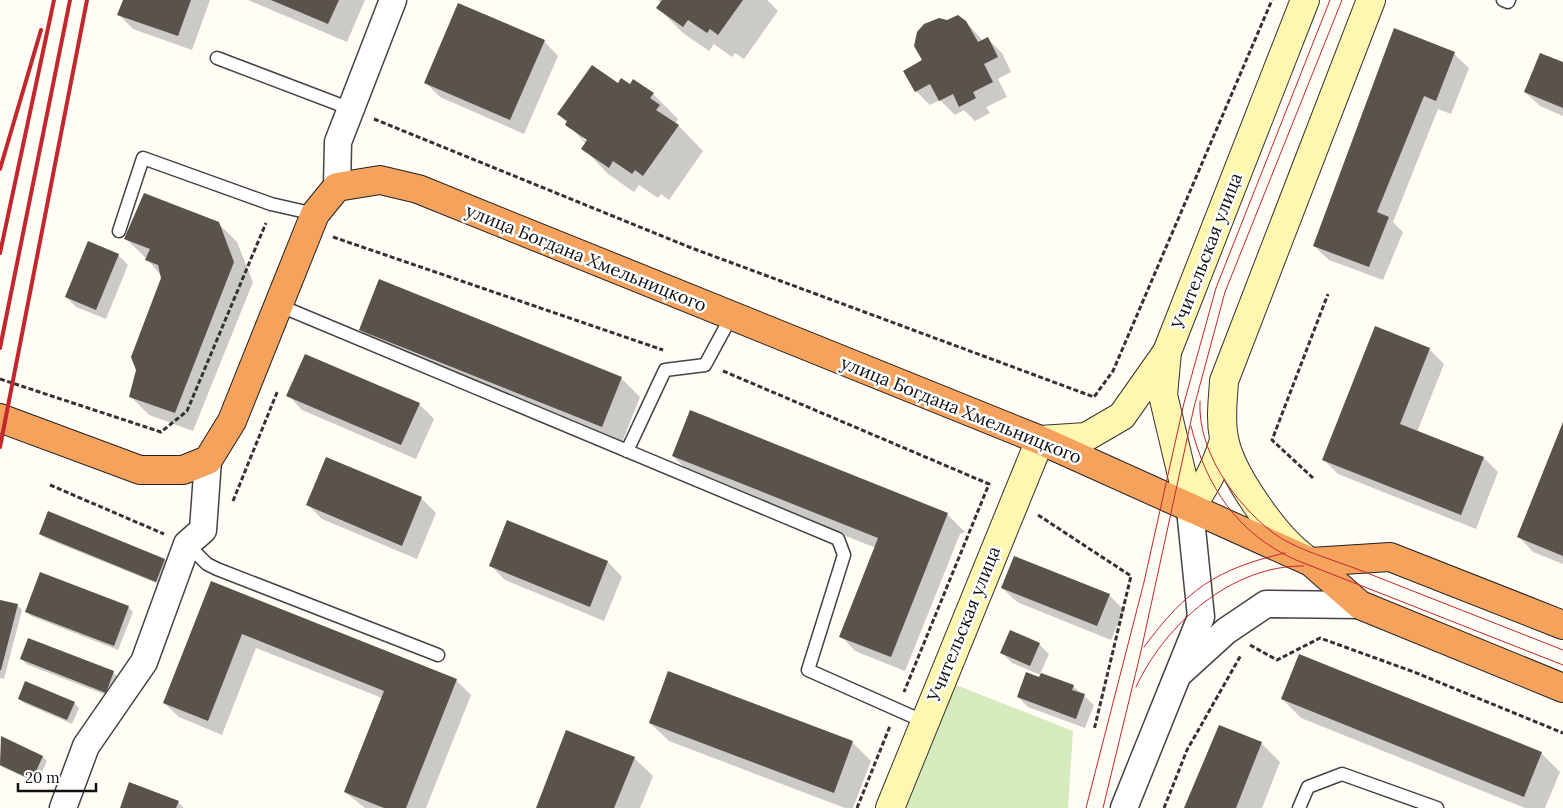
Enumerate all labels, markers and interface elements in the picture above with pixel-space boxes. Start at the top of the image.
street label: Учительская улица [1166,169,1247,333]
street label: улица Богдана Хмельницкого [462,199,710,316]
street label: улица Богдана Хмельницкого [837,351,1085,468]
street label: Учительская улица [921,543,1005,706]
scale bar [18,760,95,792]
text: 20 m [25,768,60,787]

